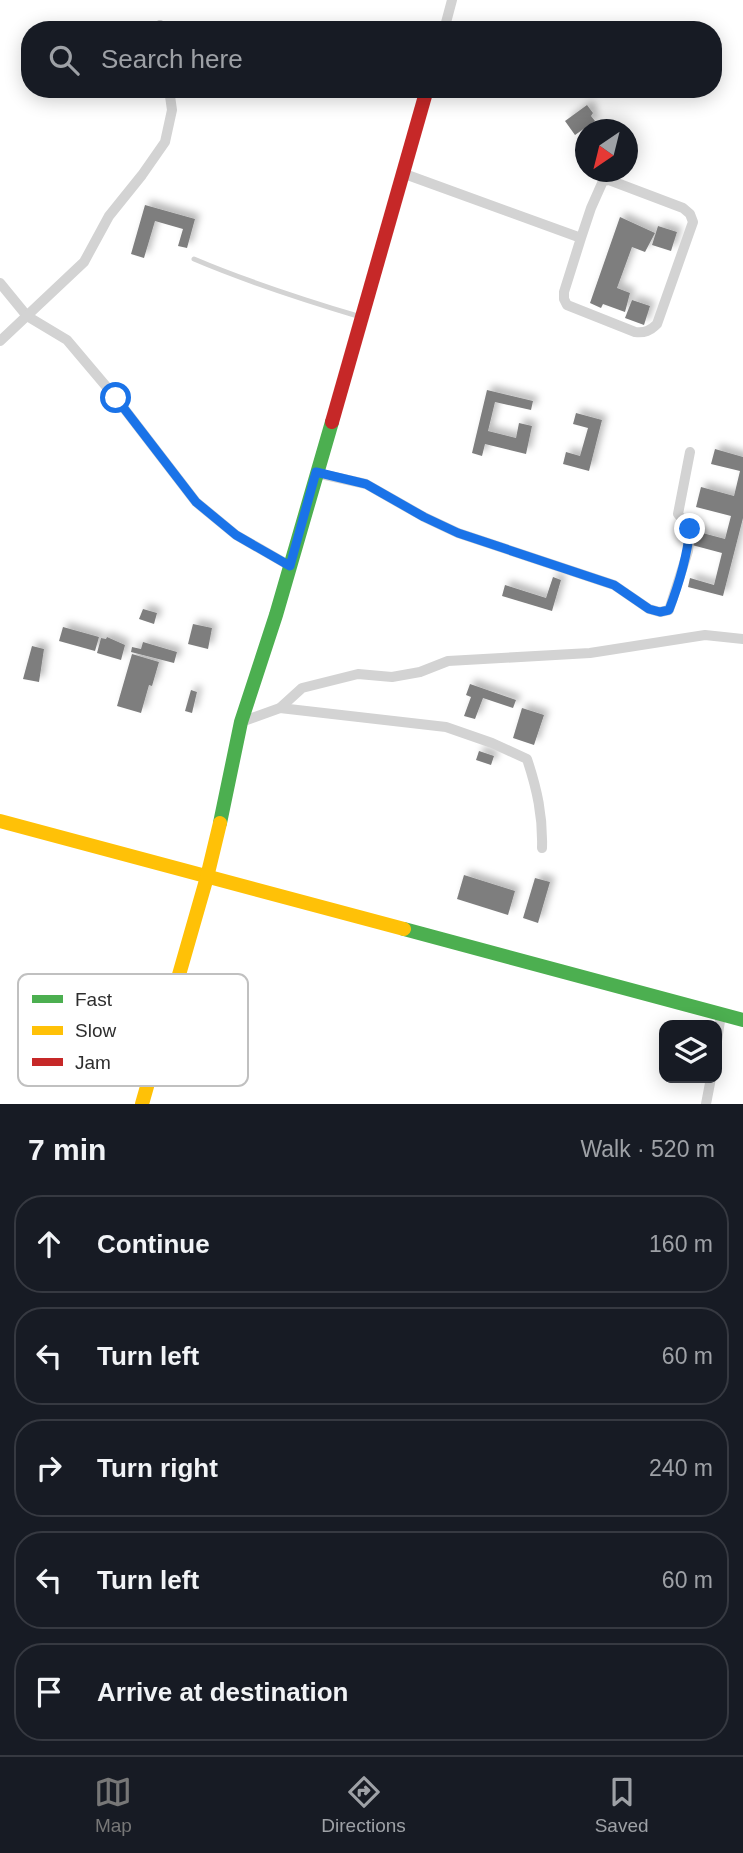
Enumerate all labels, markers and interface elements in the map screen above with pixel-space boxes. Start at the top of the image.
search box [21,21,722,98]
icon: search [45,41,83,79]
text: Search here [101,44,243,74]
north arrow [575,119,638,182]
route start [100,382,131,413]
route end [674,513,705,544]
legend [18,974,248,1086]
text: Fast [75,989,113,1010]
text: Slow [75,1020,116,1041]
map controls [659,1020,722,1083]
button: layers [659,1020,722,1083]
text: Jam [75,1052,111,1073]
text: 7 min [28,1133,106,1166]
text: Walk · 520 m [580,1136,715,1162]
icon: ahead [30,1225,68,1263]
text: Continue [97,1229,210,1259]
text: 160 m [649,1231,713,1257]
icon: left [30,1337,68,1375]
text: Turn left [97,1341,199,1371]
text: 60 m [662,1343,713,1369]
icon: right [30,1449,68,1487]
text: Turn right [97,1453,218,1483]
text: 240 m [649,1455,713,1481]
icon: left [30,1561,68,1599]
text: Turn left [97,1565,199,1595]
text: 60 m [662,1567,713,1593]
icon: arrive [30,1673,68,1711]
text: Arrive at destination [97,1677,348,1707]
tab: Map [94,1773,132,1837]
tab: Directions [321,1773,406,1837]
tab: Saved [595,1773,649,1837]

